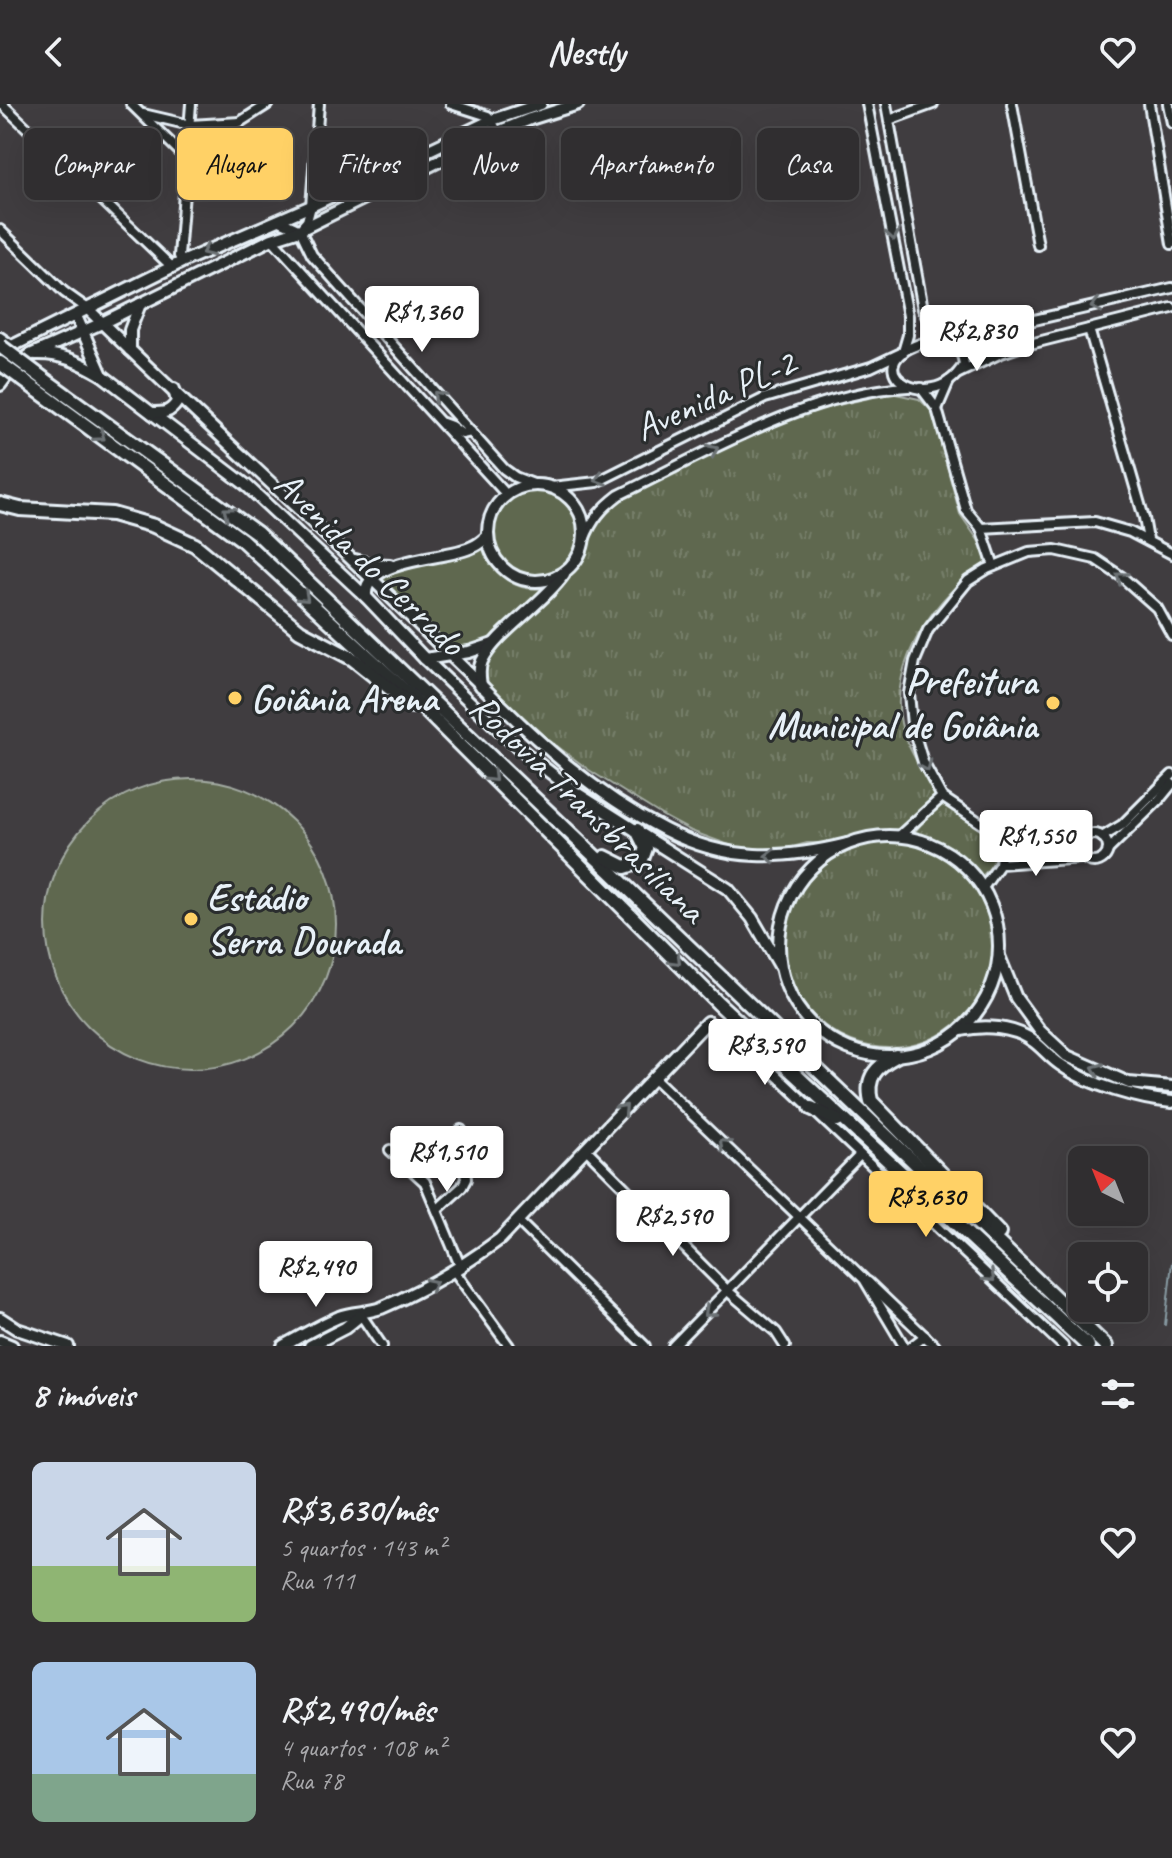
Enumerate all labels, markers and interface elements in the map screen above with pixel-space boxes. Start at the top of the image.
text: Nestly [547,29,625,75]
icon: back [32,30,76,74]
icon: heart [1096,30,1140,74]
chip: Comprar [24,128,161,200]
chip: Alugar [177,128,293,200]
chip: Filtros [309,128,427,200]
chip: Novo [443,128,545,200]
chip: Apartamento [561,128,741,200]
chip: Casa [757,128,859,200]
one-way arrow [884,229,901,242]
one-way arrow [201,242,215,258]
pin: R$1,360 [348,286,496,354]
text: R$1,360 [383,295,461,328]
one-way arrow [1090,297,1103,314]
pin: R$2,830 [903,305,1051,373]
text: R$2,830 [938,314,1016,347]
street label: Avenida PL-2 [627,338,805,451]
one-way arrow [434,390,448,405]
one-way arrow [91,426,106,441]
one-way arrow [704,444,719,460]
street label: Avenida do Cerrado [265,460,477,667]
one-way arrow [594,469,608,486]
one-way arrow [222,508,236,522]
one-way arrow [1115,573,1130,587]
one-way arrow [295,587,309,602]
place label: Prefeitura Municipal de Goiânia [768,658,1040,749]
place label: Goiânia Arena [251,675,440,722]
street label: Rodovia Transbrasiliana [460,683,718,934]
marker: Goiânia Arena [226,689,244,707]
marker: Prefeitura Municipal de Goiânia [1044,694,1062,712]
one-way arrow [916,758,932,772]
one-way arrow [483,767,497,782]
pin: R$1,550 [962,810,1110,878]
text: R$1,550 [998,819,1074,852]
one-way arrow [763,847,776,864]
place label: Estádio Serra Dourada [207,874,404,965]
marker: Estádio Serra Dourada [182,910,200,928]
one-way arrow [667,951,681,965]
pin: R$3,590 [691,1019,839,1087]
text: R$3,590 [726,1028,804,1061]
one-way arrow [1091,1062,1105,1078]
one-way arrow [614,1104,628,1119]
pin: R$1,510 [373,1126,521,1194]
text: R$1,510 [408,1135,486,1168]
one-way arrow [719,1139,733,1154]
north arrow [1068,1146,1148,1226]
map controls [1068,1146,1148,1322]
pin: R$3,630 [852,1171,1000,1239]
text: R$3,630 [887,1180,965,1213]
pin: R$2,590 [599,1190,747,1258]
text: R$2,590 [634,1199,712,1232]
pin: R$2,490 [242,1241,390,1309]
button: locate [1068,1242,1148,1322]
text: R$2,490 [277,1250,355,1283]
one-way arrow [981,1268,995,1283]
one-way arrow [424,1278,439,1294]
one-way arrow [704,1303,718,1317]
icon: filters [1096,1372,1140,1416]
text: 8 imóveis [32,1373,135,1416]
text: R$3,630/mês [280,1488,436,1531]
icon: home [96,1494,192,1590]
icon: heart [1096,1520,1140,1564]
text: 5 quartos · 143 m² [280,1531,445,1564]
text: Rua 111 [280,1564,355,1597]
text: R$2,490/mês [280,1688,435,1731]
icon: home [96,1694,192,1790]
icon: heart [1096,1720,1140,1764]
text: 4 quartos · 108 m² [280,1731,445,1764]
text: Rua 78 [280,1764,343,1797]

